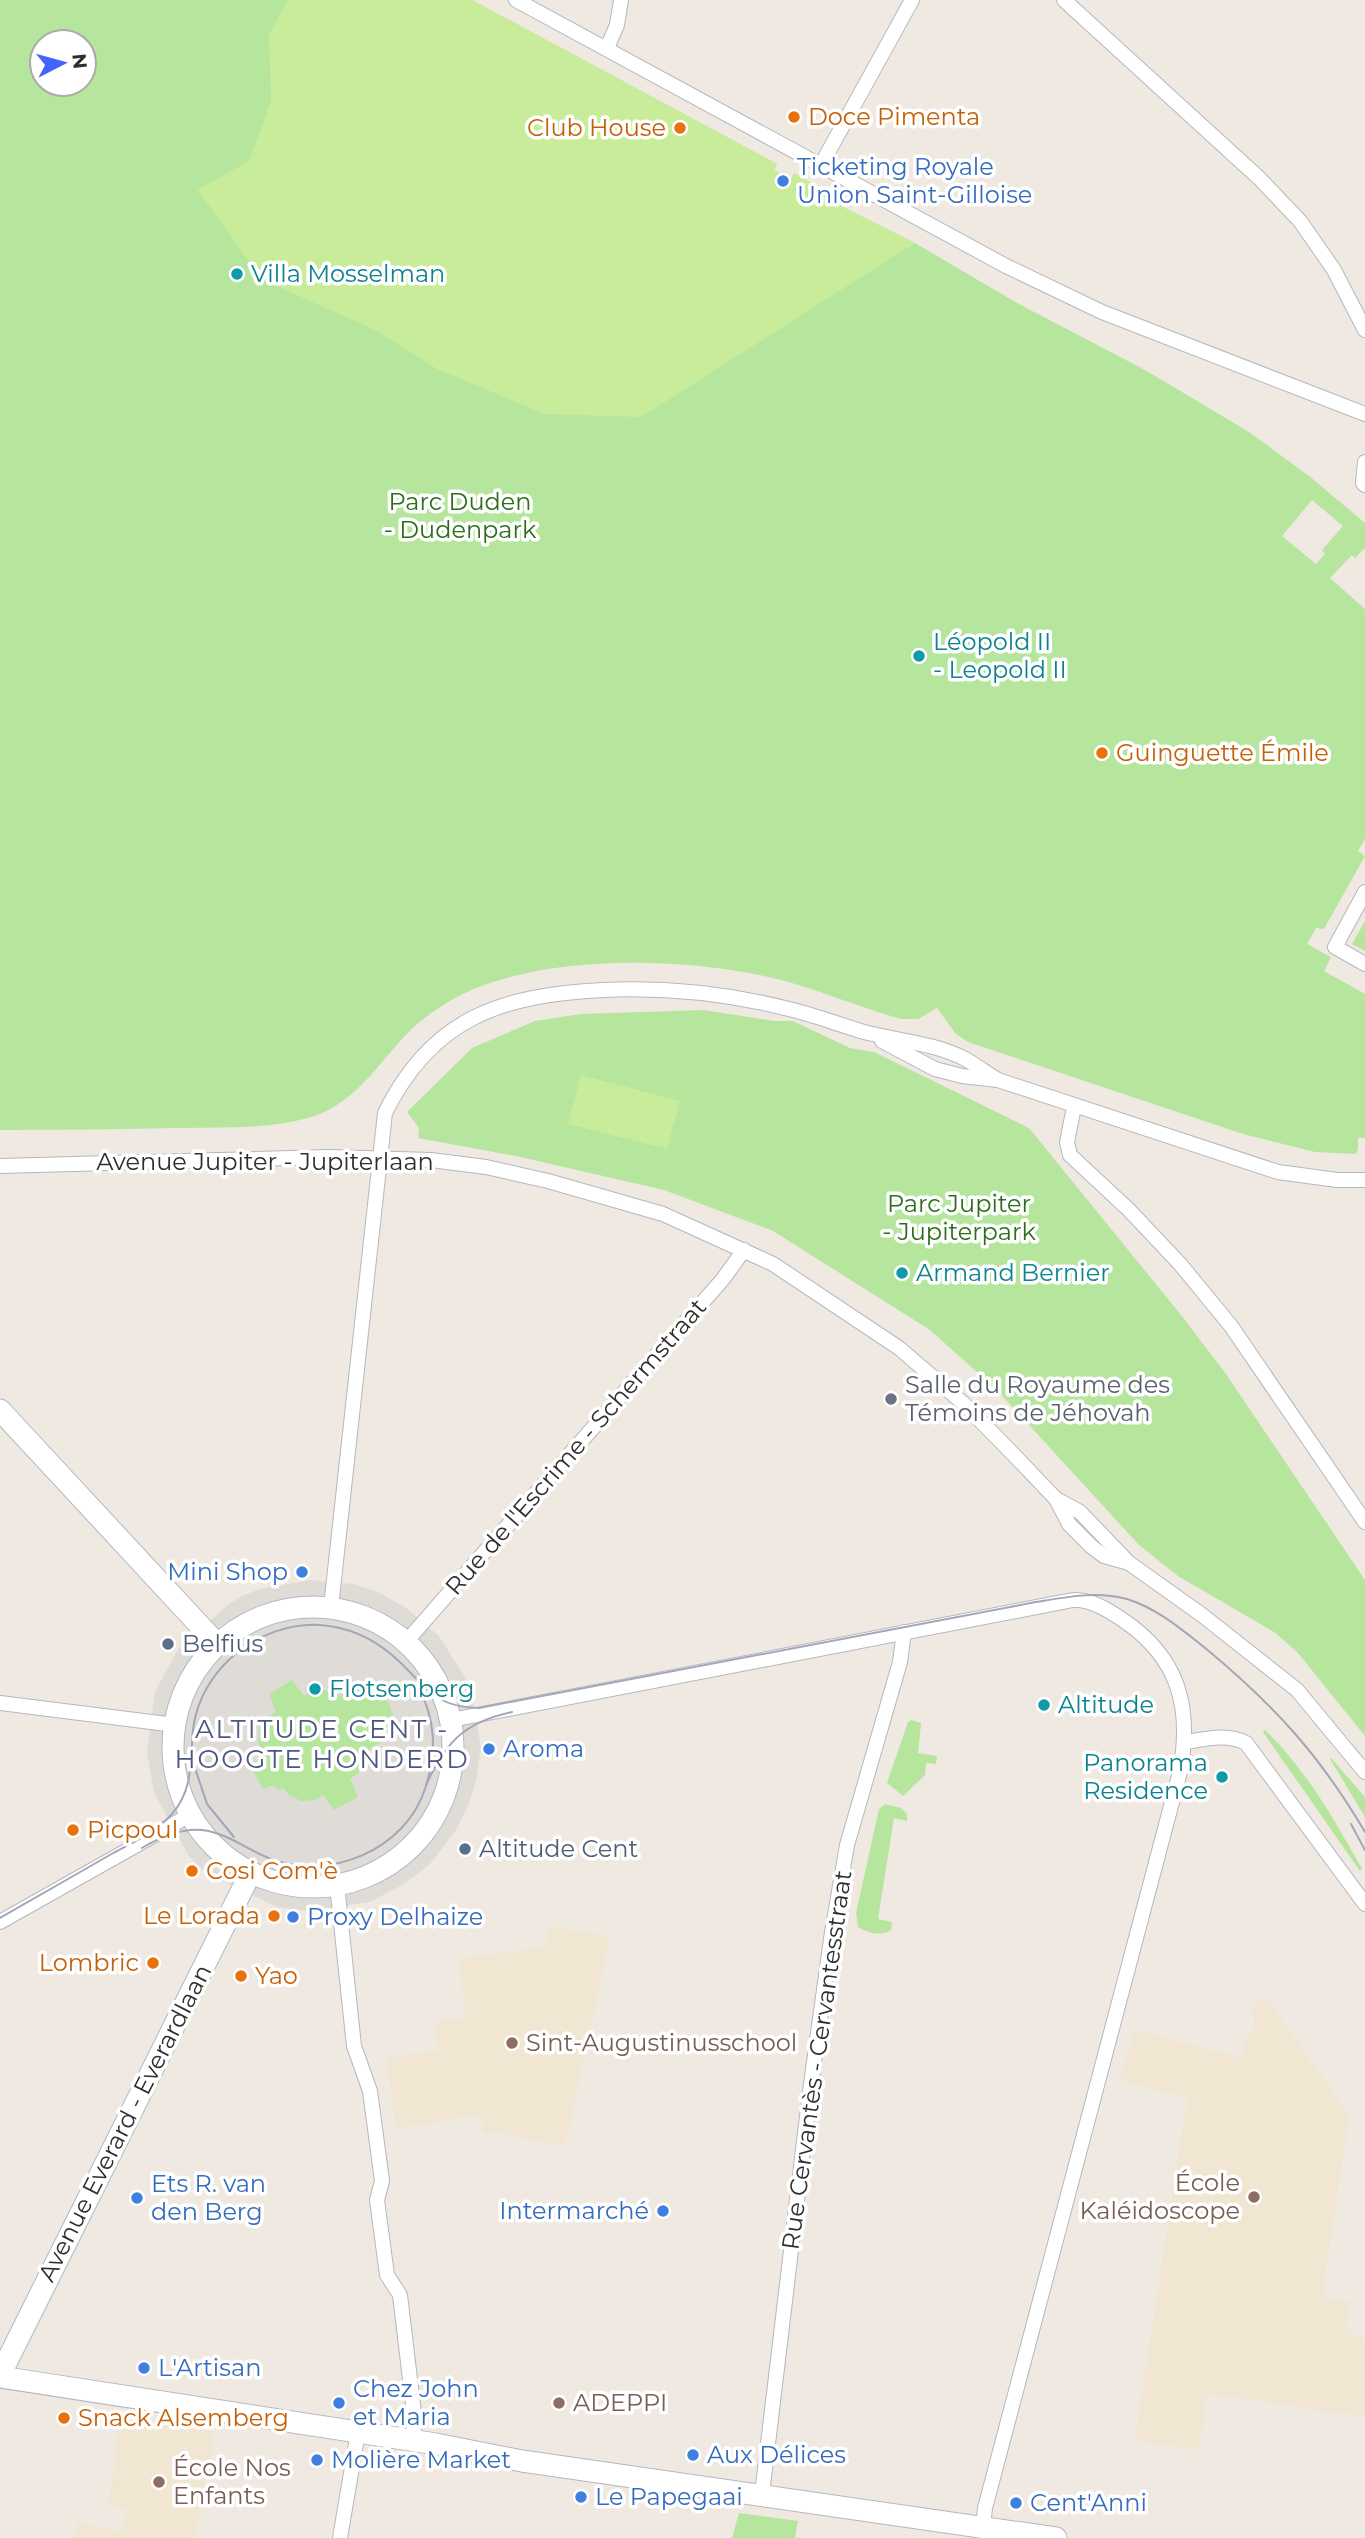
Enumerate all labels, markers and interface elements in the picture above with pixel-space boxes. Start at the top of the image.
north arrow [28,28,98,98]
text: N [67,52,92,70]
place label: Doce Pimenta [808,102,980,131]
marker: Doce Pimenta [786,109,802,125]
place label: Club House [527,113,666,142]
marker: Club House [672,120,688,136]
place label: Ticketing Royale Union Saint-Gilloise [797,152,1032,209]
marker: Ticketing Royale Union Saint-Gilloise [775,173,791,189]
place label: Villa Mosselman [251,259,445,288]
marker: Villa Mosselman [229,266,245,282]
park label: Parc Duden - Dudenpark [384,487,537,544]
place label: Léopold II - Leopold II [933,627,1067,684]
marker: Léopold II - Leopold II [911,648,927,664]
place label: Guinguette Émile [1116,738,1329,767]
marker: Guinguette Émile [1094,745,1110,761]
street label: Avenue Jupiter - Jupiterlaan [96,1147,434,1176]
park label: Parc Jupiter - Jupiterpark [882,1189,1036,1246]
place label: Armand Bernier [916,1258,1110,1287]
marker: Armand Bernier [894,1265,910,1281]
street label: Rue de l'Escrime - Schermstraat [439,1292,712,1601]
place label: Salle du Royaume des Témoins de Jéhovah [905,1370,1170,1427]
marker: Salle du Royaume des Témoins de Jéhovah [883,1391,899,1407]
place label: Mini Shop [167,1557,288,1586]
marker: Mini Shop [294,1564,310,1580]
place label: Belfius [182,1629,263,1658]
marker: Belfius [160,1636,176,1652]
place label: Flotsenberg [329,1674,474,1703]
marker: Flotsenberg [307,1681,323,1697]
place label: Altitude [1058,1690,1154,1719]
marker: Altitude [1036,1697,1052,1713]
district label: ALTITUDE CENT - HOOGTE HONDERD [174,1713,470,1775]
place label: Aroma [503,1734,584,1763]
marker: Aroma [481,1741,497,1757]
place label: Panorama Residence [1083,1748,1208,1805]
marker: Panorama Residence [1214,1769,1230,1785]
place label: Picpoul [87,1815,178,1844]
marker: Picpoul [65,1822,81,1838]
place label: Altitude Cent [479,1834,639,1863]
marker: Altitude Cent [457,1841,473,1857]
place label: Cosi Com'è [206,1856,338,1885]
marker: Cosi Com'è [184,1863,200,1879]
street label: Rue Cervantès - Cervantesstraat [775,1868,858,2252]
place label: Le Lorada [143,1901,260,1930]
place label: Proxy Delhaize [307,1902,483,1931]
marker: Le Lorada [266,1908,282,1924]
marker: Proxy Delhaize [285,1909,301,1925]
place label: Lombric [39,1948,139,1977]
marker: Lombric [145,1955,161,1971]
street label: Avenue Everard - Everardlaan [32,1959,217,2286]
place label: Yao [255,1961,298,1990]
marker: Yao [233,1968,249,1984]
place label: Sint-Augustinusschool [526,2028,797,2057]
marker: Sint-Augustinusschool [504,2035,520,2051]
place label: École Kaléidoscope [1080,2168,1240,2225]
place label: Ets R. van den Berg [151,2169,266,2226]
marker: École Kaléidoscope [1246,2189,1262,2205]
marker: Ets R. van den Berg [129,2190,145,2206]
place label: Intermarché [499,2196,649,2225]
marker: Intermarché [655,2203,671,2219]
place label: L'Artisan [158,2353,261,2382]
marker: L'Artisan [136,2360,152,2376]
place label: Chez John et Maria [353,2374,479,2431]
place label: ADEPPI [573,2388,667,2417]
marker: Chez John et Maria [331,2395,347,2411]
marker: ADEPPI [551,2395,567,2411]
place label: Snack Alsemberg [78,2403,289,2432]
marker: Snack Alsemberg [56,2410,72,2426]
place label: Aux Délices [707,2440,846,2469]
place label: Molière Market [331,2445,511,2474]
marker: Aux Délices [685,2447,701,2463]
marker: Molière Market [309,2452,325,2468]
place label: École Nos Enfants [173,2453,291,2510]
marker: École Nos Enfants [151,2474,167,2490]
place label: Le Papegaai [595,2482,743,2511]
place label: Cent'Anni [1030,2488,1147,2517]
marker: Le Papegaai [573,2489,589,2505]
marker: Cent'Anni [1008,2495,1024,2511]

